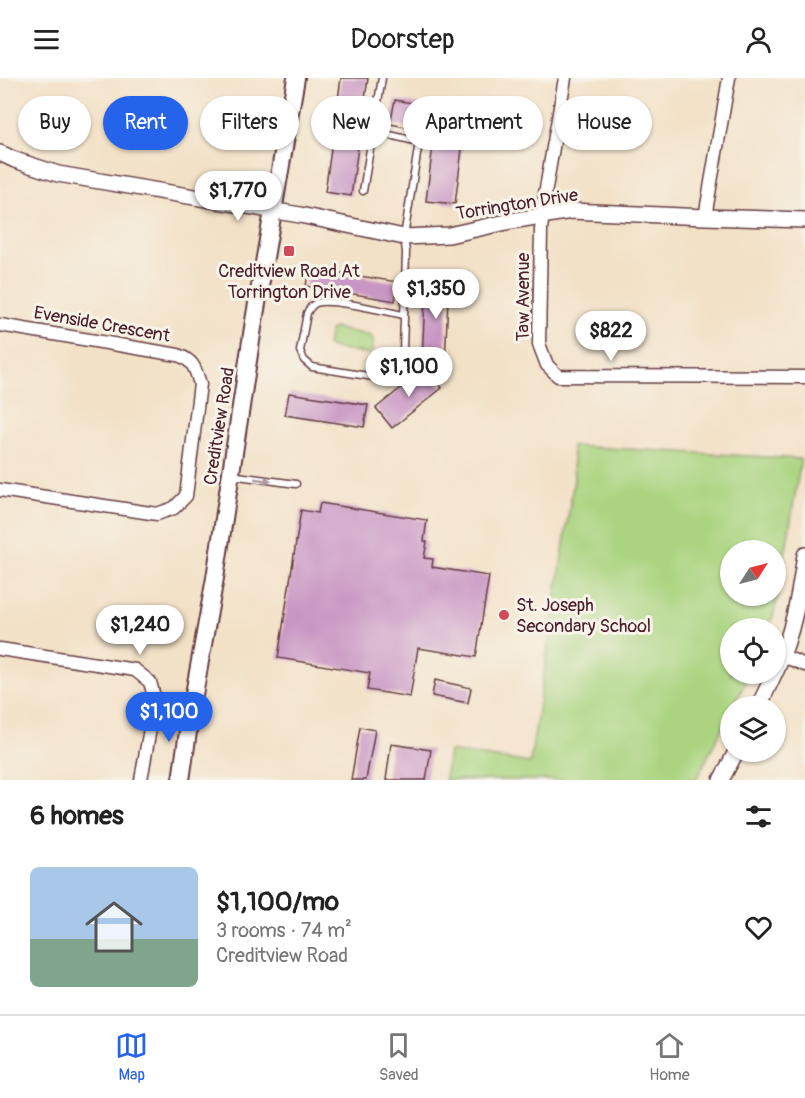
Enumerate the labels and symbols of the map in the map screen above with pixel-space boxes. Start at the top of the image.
pin: $1,770 [189,171,287,222]
street label: Torrington Drive [454,183,580,225]
marker: Creditview Road At Torrington Drive [282,244,296,258]
street label: Taw Avenue [512,253,535,341]
place label: Creditview Road At Torrington Drive [218,260,361,304]
pin: $1,350 [387,269,485,320]
street label: Evenside Crescent [32,301,173,348]
pin: $822 [575,311,647,362]
pin: $1,100 [360,347,458,398]
street label: Creditview Road [199,366,240,487]
one-way arrow [254,475,273,484]
north arrow [720,540,786,606]
place label: St. Joseph Secondary School [516,594,651,638]
pin: $1,240 [91,605,189,656]
marker: St. Joseph Secondary School [497,608,511,622]
pin: $1,100 [120,692,218,743]

